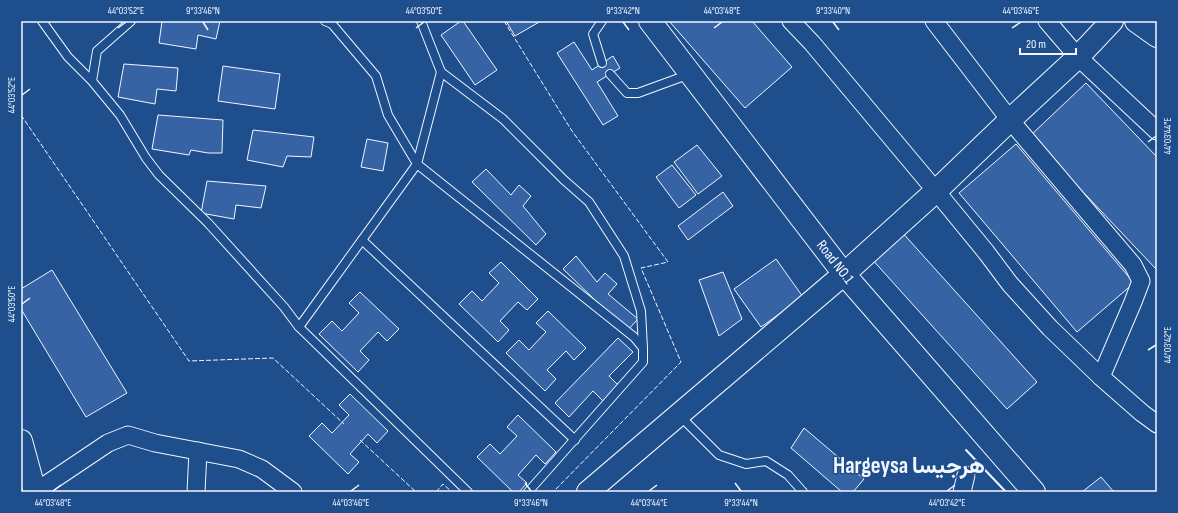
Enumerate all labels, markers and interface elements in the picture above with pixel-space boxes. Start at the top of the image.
text: 44°03'52"E [108,5,144,17]
text: 9°33'46"N [186,5,220,17]
text: 44°03'50"E [406,5,442,17]
text: 9°33'42"N [606,5,640,17]
text: 44°03'48"E [704,5,740,17]
text: 9°33'40"N [816,5,850,17]
text: 44°03'46"E [1003,5,1039,17]
scale bar [1020,30,1076,56]
text: 20 m [1026,37,1046,52]
text: 44°03'52"E [6,77,18,113]
text: 44°03'44"E [1162,118,1174,154]
street label: Road NO.1 [812,236,858,288]
text: 44°03'50"E [6,286,18,322]
text: 44°03'42"E [1162,327,1174,363]
district label: Hargeysa هرجيسا [833,452,985,480]
text: 44°03'48"E [35,497,71,509]
text: 44°03'46"E [333,497,369,509]
text: 9°33'46"N [514,497,548,509]
text: 44°03'44"E [631,497,667,509]
text: 9°33'44"N [724,497,758,509]
text: 44°03'42"E [929,497,965,509]

